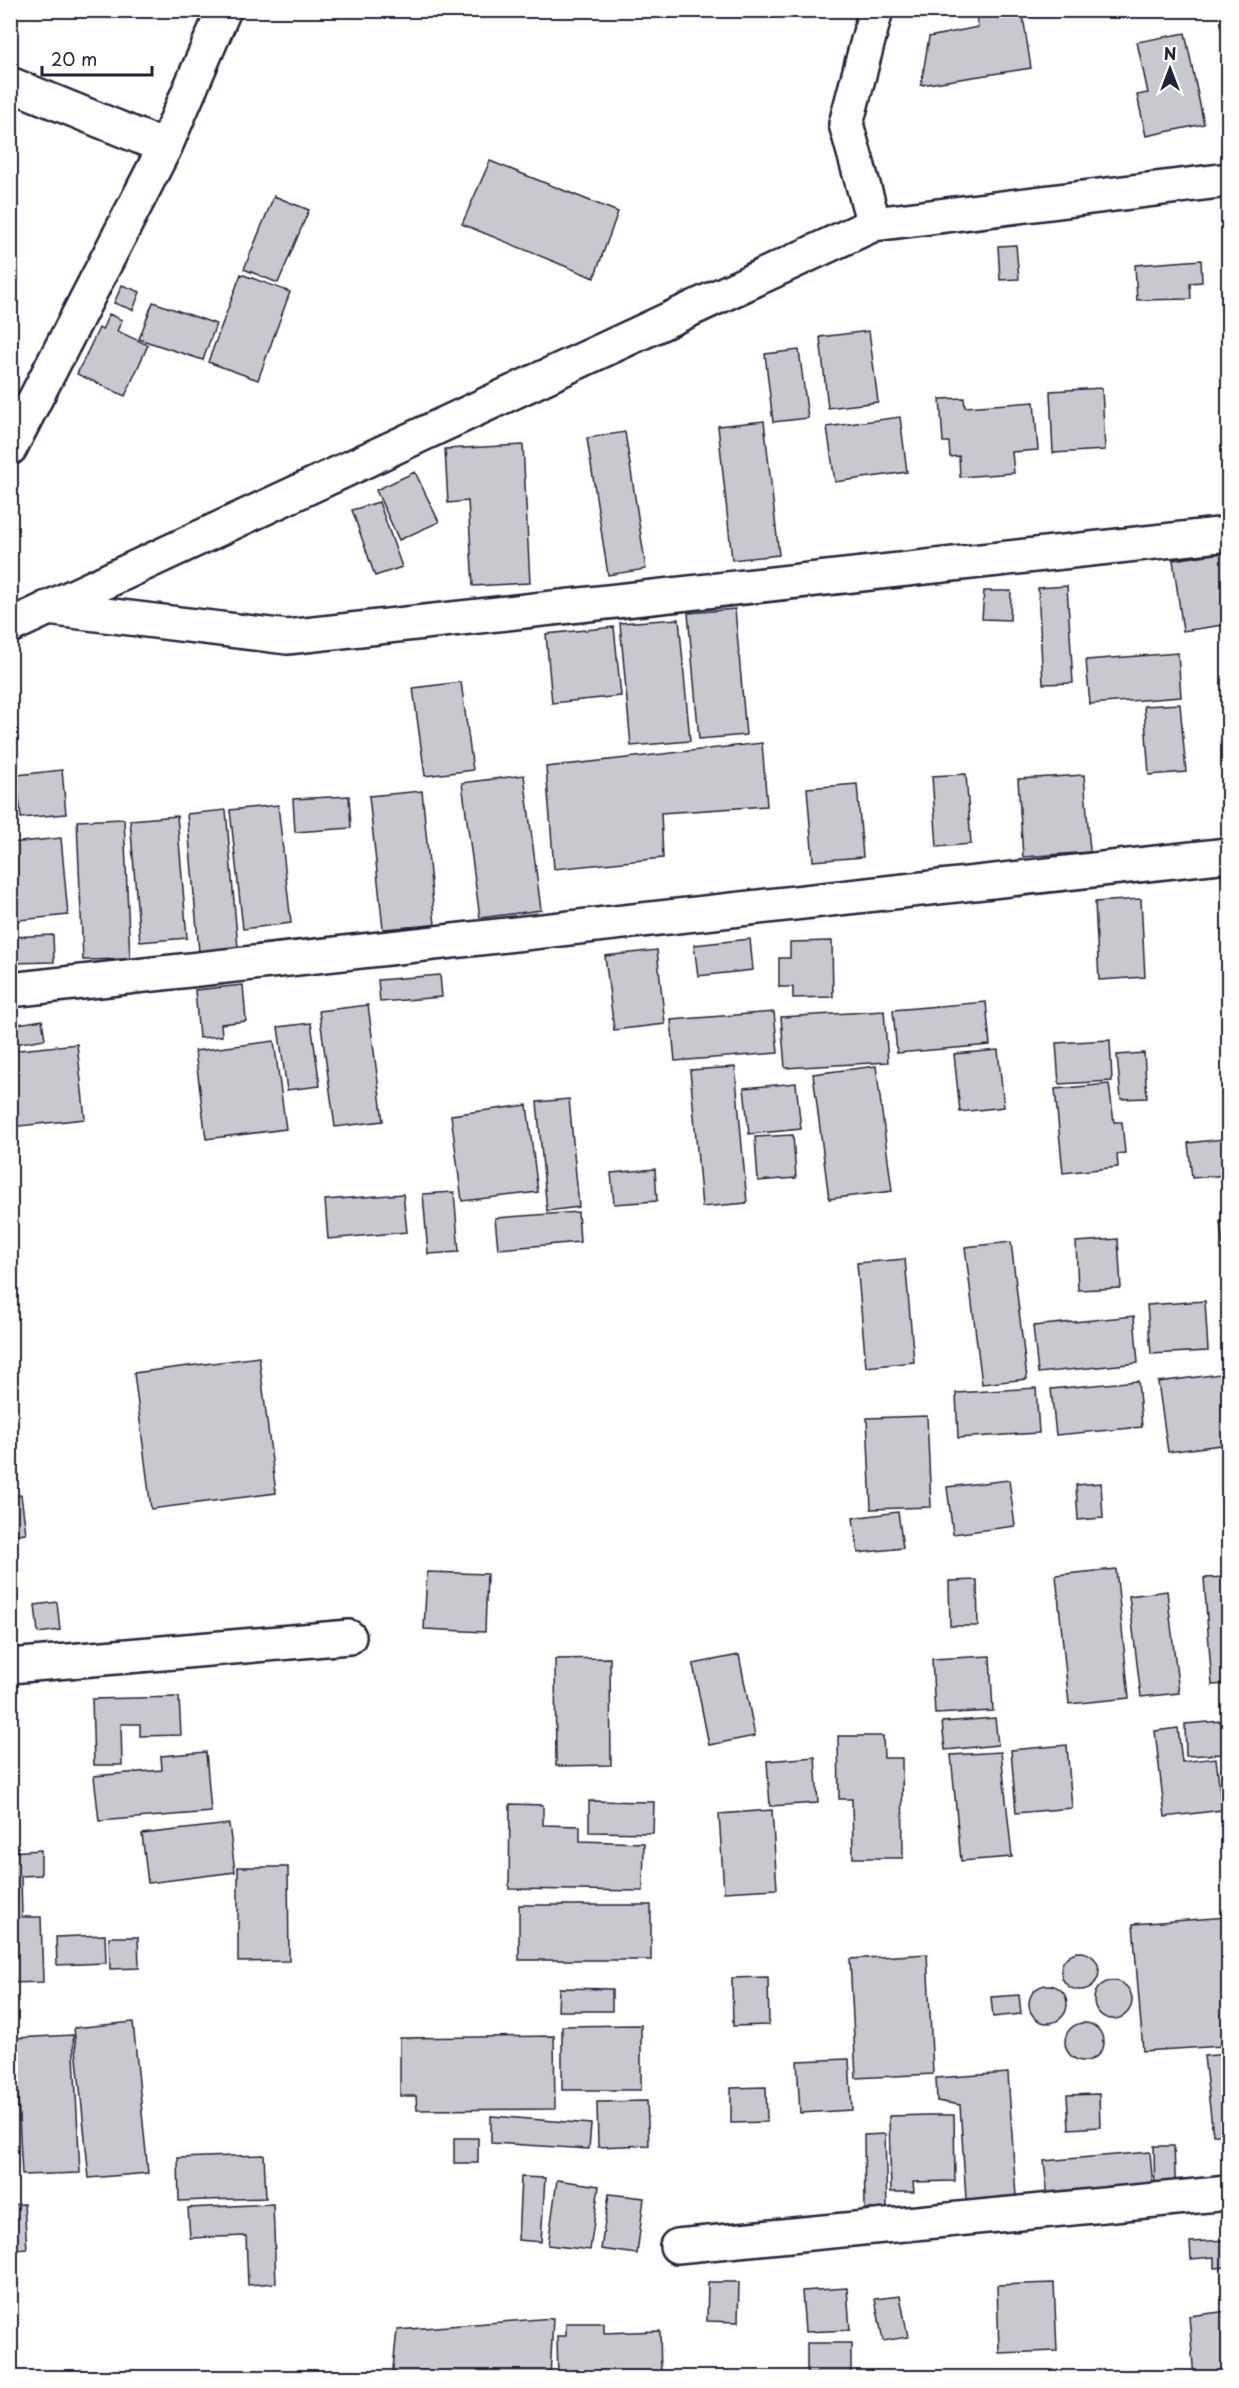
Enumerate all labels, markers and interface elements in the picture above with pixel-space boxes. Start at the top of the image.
scale bar [42,39,152,77]
north arrow [1140,39,1200,99]
text: N [1164,41,1176,65]
text: 20 m [51,45,97,72]

